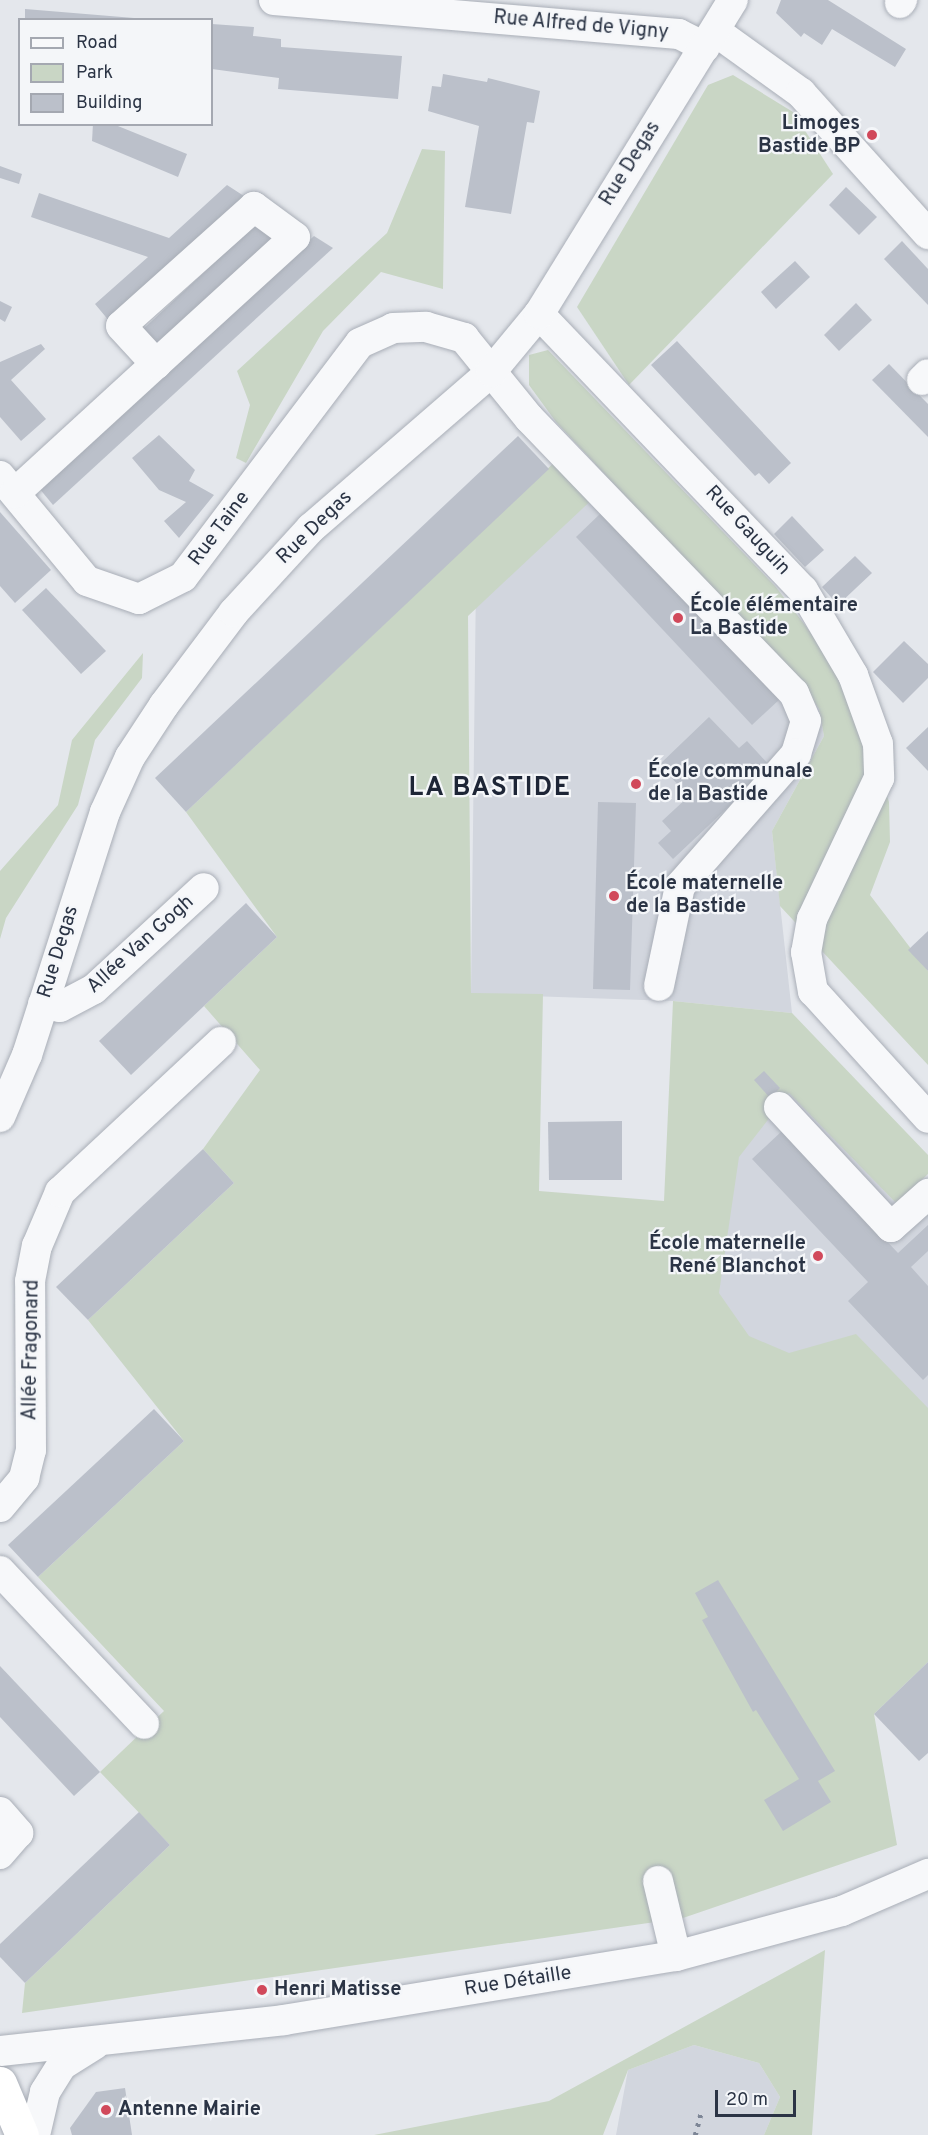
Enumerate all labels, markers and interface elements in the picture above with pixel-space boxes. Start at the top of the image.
street label: Rue Alfred de Vigny [492,6,670,46]
legend [18,18,213,126]
text: Road [76,32,118,55]
text: Park [76,62,113,85]
text: Building [76,92,142,115]
place label: Limoges Bastide BP [758,112,860,159]
street label: Rue Degas [596,117,666,211]
marker: Limoges Bastide BP [865,128,879,142]
street label: Rue Gauguin [699,481,795,581]
street label: Rue Degas [272,486,358,570]
street label: Rue Taine [184,487,256,571]
place label: École élémentaire La Bastide [690,594,858,641]
marker: École élémentaire La Bastide [671,611,685,625]
place label: École communale de la Bastide [648,760,813,807]
district label: LA BASTIDE [408,773,572,805]
marker: École communale de la Bastide [629,777,643,791]
place label: École maternelle de la Bastide [626,873,783,920]
marker: École maternelle de la Bastide [607,889,621,903]
street label: Allée Van Gogh [82,890,200,1000]
street label: Rue Degas [34,903,84,1001]
place label: École maternelle René Blanchot [649,1232,806,1279]
marker: École maternelle René Blanchot [811,1249,825,1263]
street label: Allée Fragonard [19,1279,45,1421]
street label: Rue Détaille [463,1962,573,2002]
place label: Henri Matisse [274,1978,401,2002]
marker: Henri Matisse [255,1983,269,1997]
scale bar [718,2078,799,2116]
text: 20 m [726,2089,768,2112]
place label: Antenne Mairie [118,2098,261,2122]
marker: Antenne Mairie [99,2103,113,2117]

